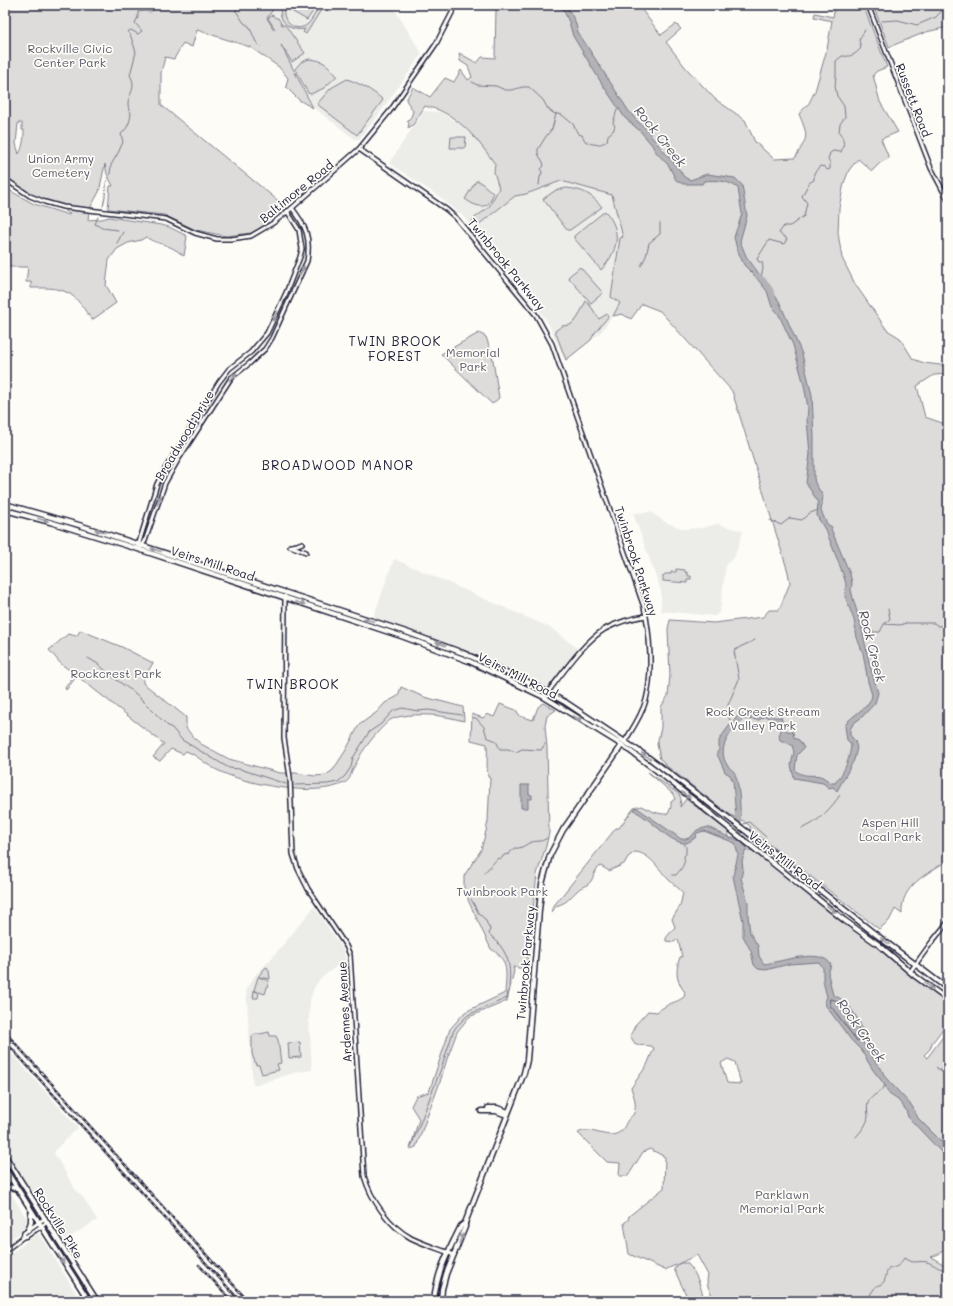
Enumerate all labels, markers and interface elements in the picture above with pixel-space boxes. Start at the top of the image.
park label: Rockville Civic Center Park [28,40,112,70]
street label: Russett Road [893,61,936,139]
water label: Rock Creek [631,102,691,171]
park label: Union Army Cemetery [28,150,94,180]
street label: Baltimore Road [256,156,337,226]
street label: Twinbrook Parkway [465,214,549,314]
one-way arrow [300,264,306,276]
one-way arrow [272,310,278,322]
district label: TWIN BROOK FOREST [349,332,442,364]
park label: Memorial Park [446,344,500,374]
one-way arrow [228,372,237,382]
street label: Broadwood Drive [151,387,217,483]
district label: BROADWOOD MANOR [262,456,414,473]
one-way arrow [156,493,162,505]
street label: Twinbrook Parkway [612,504,662,618]
one-way arrow [37,517,49,523]
one-way arrow [94,528,106,534]
street label: Veirs Mill Road [169,542,257,584]
one-way arrow [150,547,162,553]
one-way arrow [294,600,306,606]
water label: Rock Creek [856,608,890,685]
one-way arrow [363,617,375,623]
one-way arrow [434,641,446,647]
street label: Veirs Mill Road [475,648,561,702]
park label: Rockcrest Park [71,665,161,681]
district label: TWIN BROOK [247,675,340,692]
park label: Rock Creek Stream Valley Park [706,703,820,733]
one-way arrow [571,714,583,721]
one-way arrow [640,752,651,760]
one-way arrow [681,790,692,799]
park label: Aspen Hill Local Park [859,814,921,844]
street label: Veirs Mill Road [746,827,825,893]
park label: Twinbrook Park [456,883,548,899]
street label: Twinbrook Parkway [512,905,538,1021]
one-way arrow [825,905,836,913]
one-way arrow [879,937,890,945]
street label: Ardennes Avenue [333,961,355,1063]
one-way arrow [924,982,934,990]
water label: Rock Creek [834,995,891,1066]
street label: Rockville Pike [31,1185,87,1261]
park label: Parklawn Memorial Park [740,1186,824,1216]
one-way arrow [458,1233,464,1245]
one-way arrow [58,1253,65,1265]

